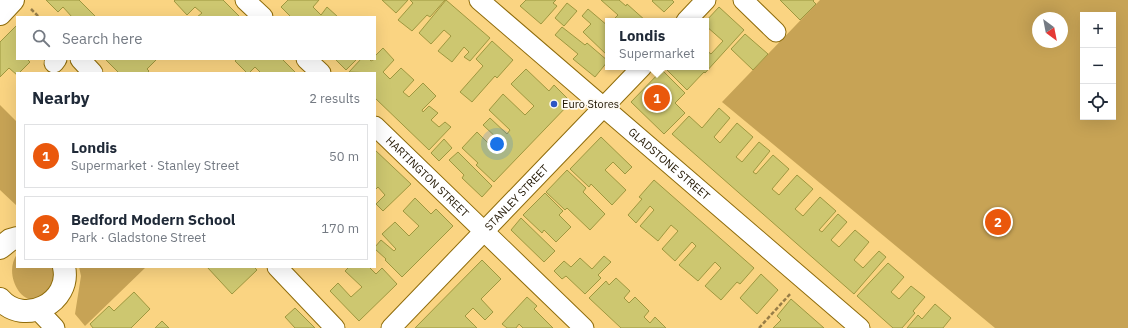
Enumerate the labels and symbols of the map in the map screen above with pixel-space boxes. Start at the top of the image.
north arrow [1032,12,1068,48]
pin: 1 [644,83,670,113]
place label: Euro Stores [562,97,619,111]
marker: Euro Stores [549,99,559,109]
street label: GLADSTONE STREET [625,125,714,203]
street label: HARTINGTON STREET [383,133,473,221]
your location [487,134,507,154]
street label: STANLEY STREET [482,161,552,233]
pin: 2 [985,207,1011,237]

